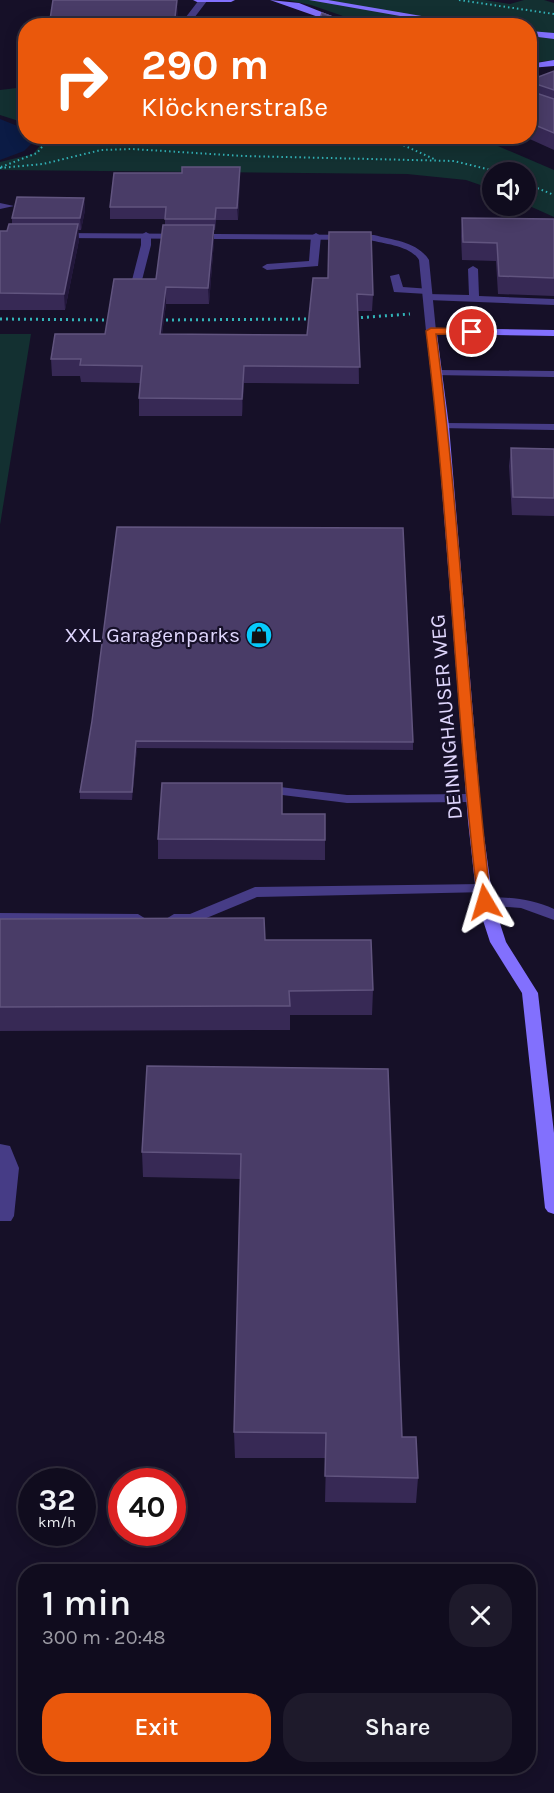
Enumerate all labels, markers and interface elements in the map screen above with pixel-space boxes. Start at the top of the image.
text: 290 m [141,40,269,90]
icon: right [42,42,120,120]
text: Klöcknerstraße [141,91,328,123]
map controls [482,162,536,216]
button: sound [482,162,536,216]
pin [446,306,497,357]
icon: arrive [455,315,488,348]
street label: DEININGHAUSER WEG [425,613,467,821]
shop icon: XXL Garagenparks [244,620,274,650]
place label: XXL Garagenparks [64,623,240,647]
position arrow [453,870,517,934]
speed limit sign: 40 [108,1468,186,1546]
text: 32 [39,1482,75,1518]
text: km/h [38,1513,76,1531]
text: 1 min [42,1582,131,1624]
button: close [449,1584,512,1647]
text: 300 m · 20:48 [42,1626,166,1649]
button: Exit [42,1693,271,1762]
button: Share [283,1693,512,1762]

